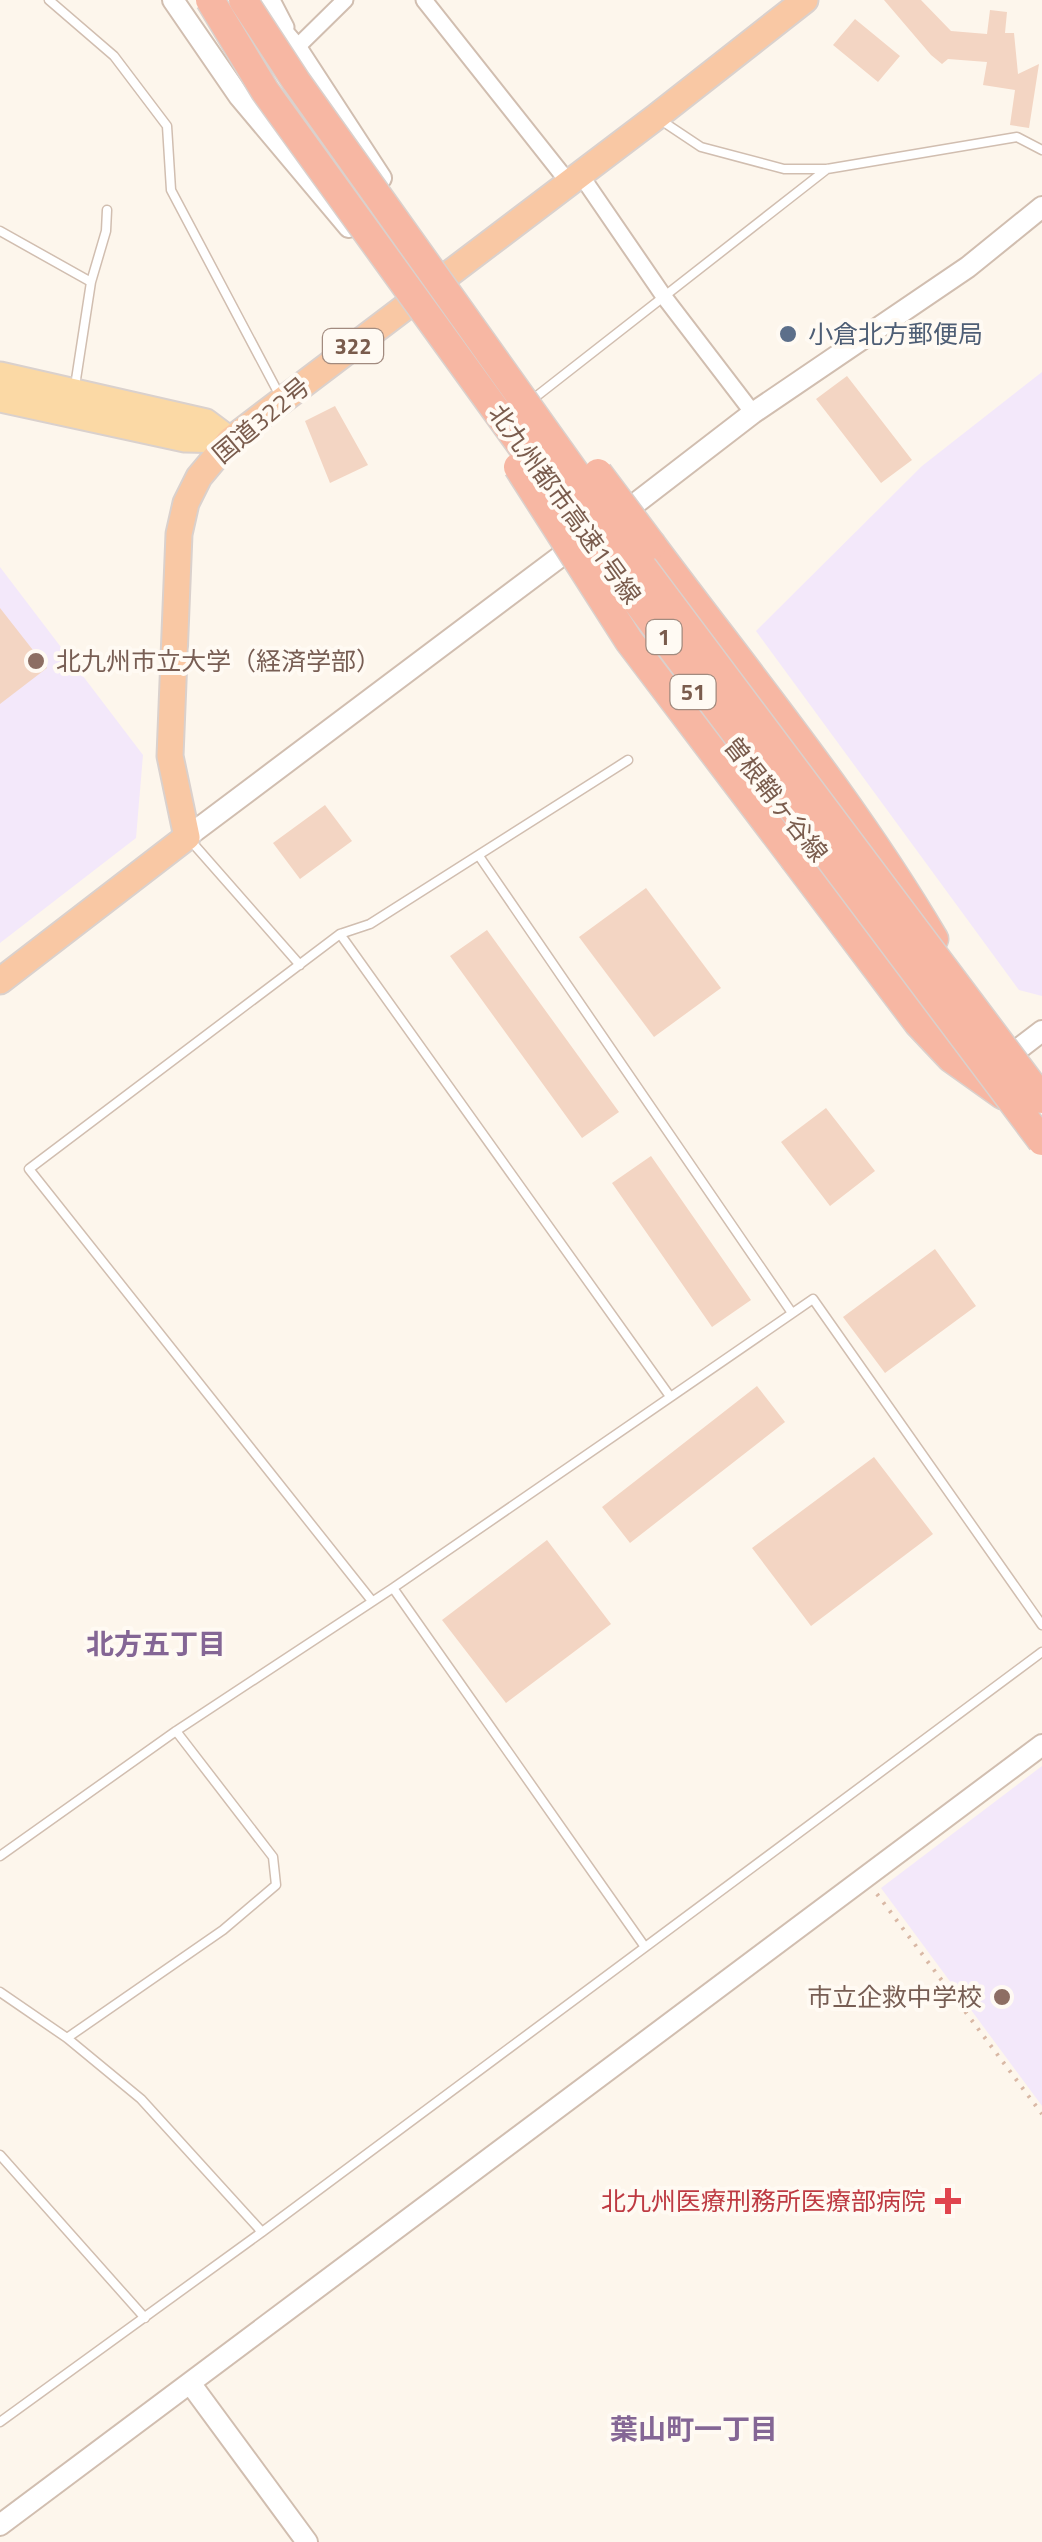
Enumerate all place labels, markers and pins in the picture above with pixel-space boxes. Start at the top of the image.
place label: 小倉北方郵便局 [808,315,983,353]
marker: 小倉北方郵便局 [777,323,799,345]
place label: 北九州市立大学（経済学部） [56,642,381,680]
marker: 北九州市立大学（経済学部） [25,650,47,672]
place label: 市立企救中学校 [807,1978,982,2016]
marker: 市立企救中学校 [991,1986,1013,2008]
place label: 北九州医療刑務所医療部病院 [601,2182,926,2220]
marker: 北九州医療刑務所医療部病院 [935,2188,961,2214]

